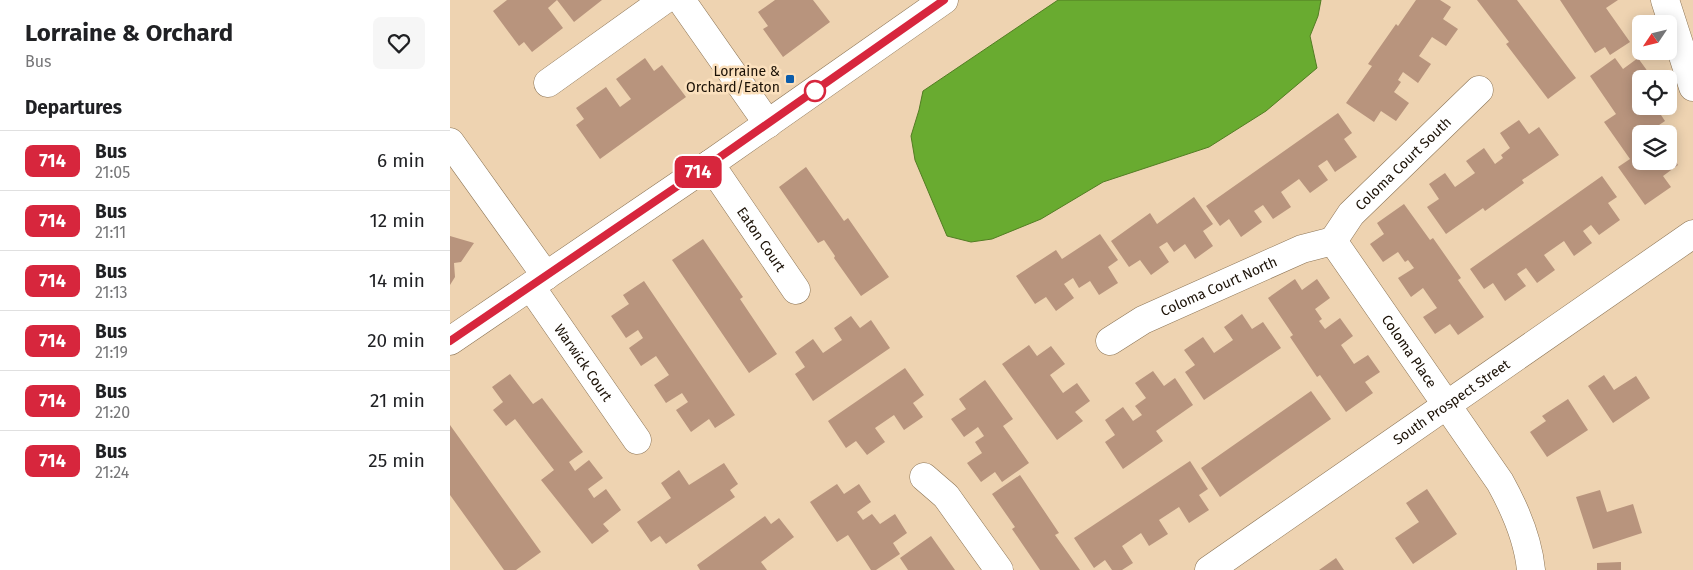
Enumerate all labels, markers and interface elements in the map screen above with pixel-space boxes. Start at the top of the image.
north arrow [1632,15,1678,60]
map controls [1632,15,1677,170]
button: heart [373,17,425,69]
text: Lorraine & Orchard [25,19,233,47]
text: Bus [25,52,52,71]
place label: Lorraine & Orchard/Eaton [686,63,780,96]
button: locate [1632,70,1677,115]
marker: Lorraine & Orchard/Eaton [784,73,796,85]
unlabelled marker [804,80,826,102]
text: Departures [25,96,122,119]
street label: Coloma Court South [1352,114,1455,214]
button: layers [1632,125,1677,170]
text: Bus [95,140,127,163]
text: 6 min [377,149,425,172]
text: 714 [39,150,66,172]
line badge: 714 [669,156,727,188]
text: 714 [685,161,711,183]
text: 21:05 [95,163,130,182]
text: Bus [95,200,127,223]
street label: Eaton Court [733,204,789,276]
text: 12 min [370,209,425,232]
text: 714 [39,210,66,232]
text: 21:11 [95,223,126,242]
street label: Coloma Court North [1158,253,1280,320]
text: Bus [95,260,127,283]
text: 14 min [369,269,425,292]
text: 714 [39,270,66,292]
text: 21:13 [95,283,128,302]
street label: Coloma Place [1378,312,1440,391]
text: Bus [95,320,127,343]
street label: Warwick Court [550,321,616,406]
text: 20 min [367,329,425,352]
text: 714 [39,330,66,352]
text: 21:19 [95,343,128,362]
street label: South Prospect Street [1390,355,1514,449]
text: Bus [95,380,127,403]
text: 21 min [370,389,425,412]
text: 714 [39,390,66,412]
text: 21:20 [95,403,130,422]
text: Bus [95,440,127,463]
text: 25 min [368,449,425,472]
text: 714 [39,450,66,472]
text: 21:24 [95,463,129,482]

